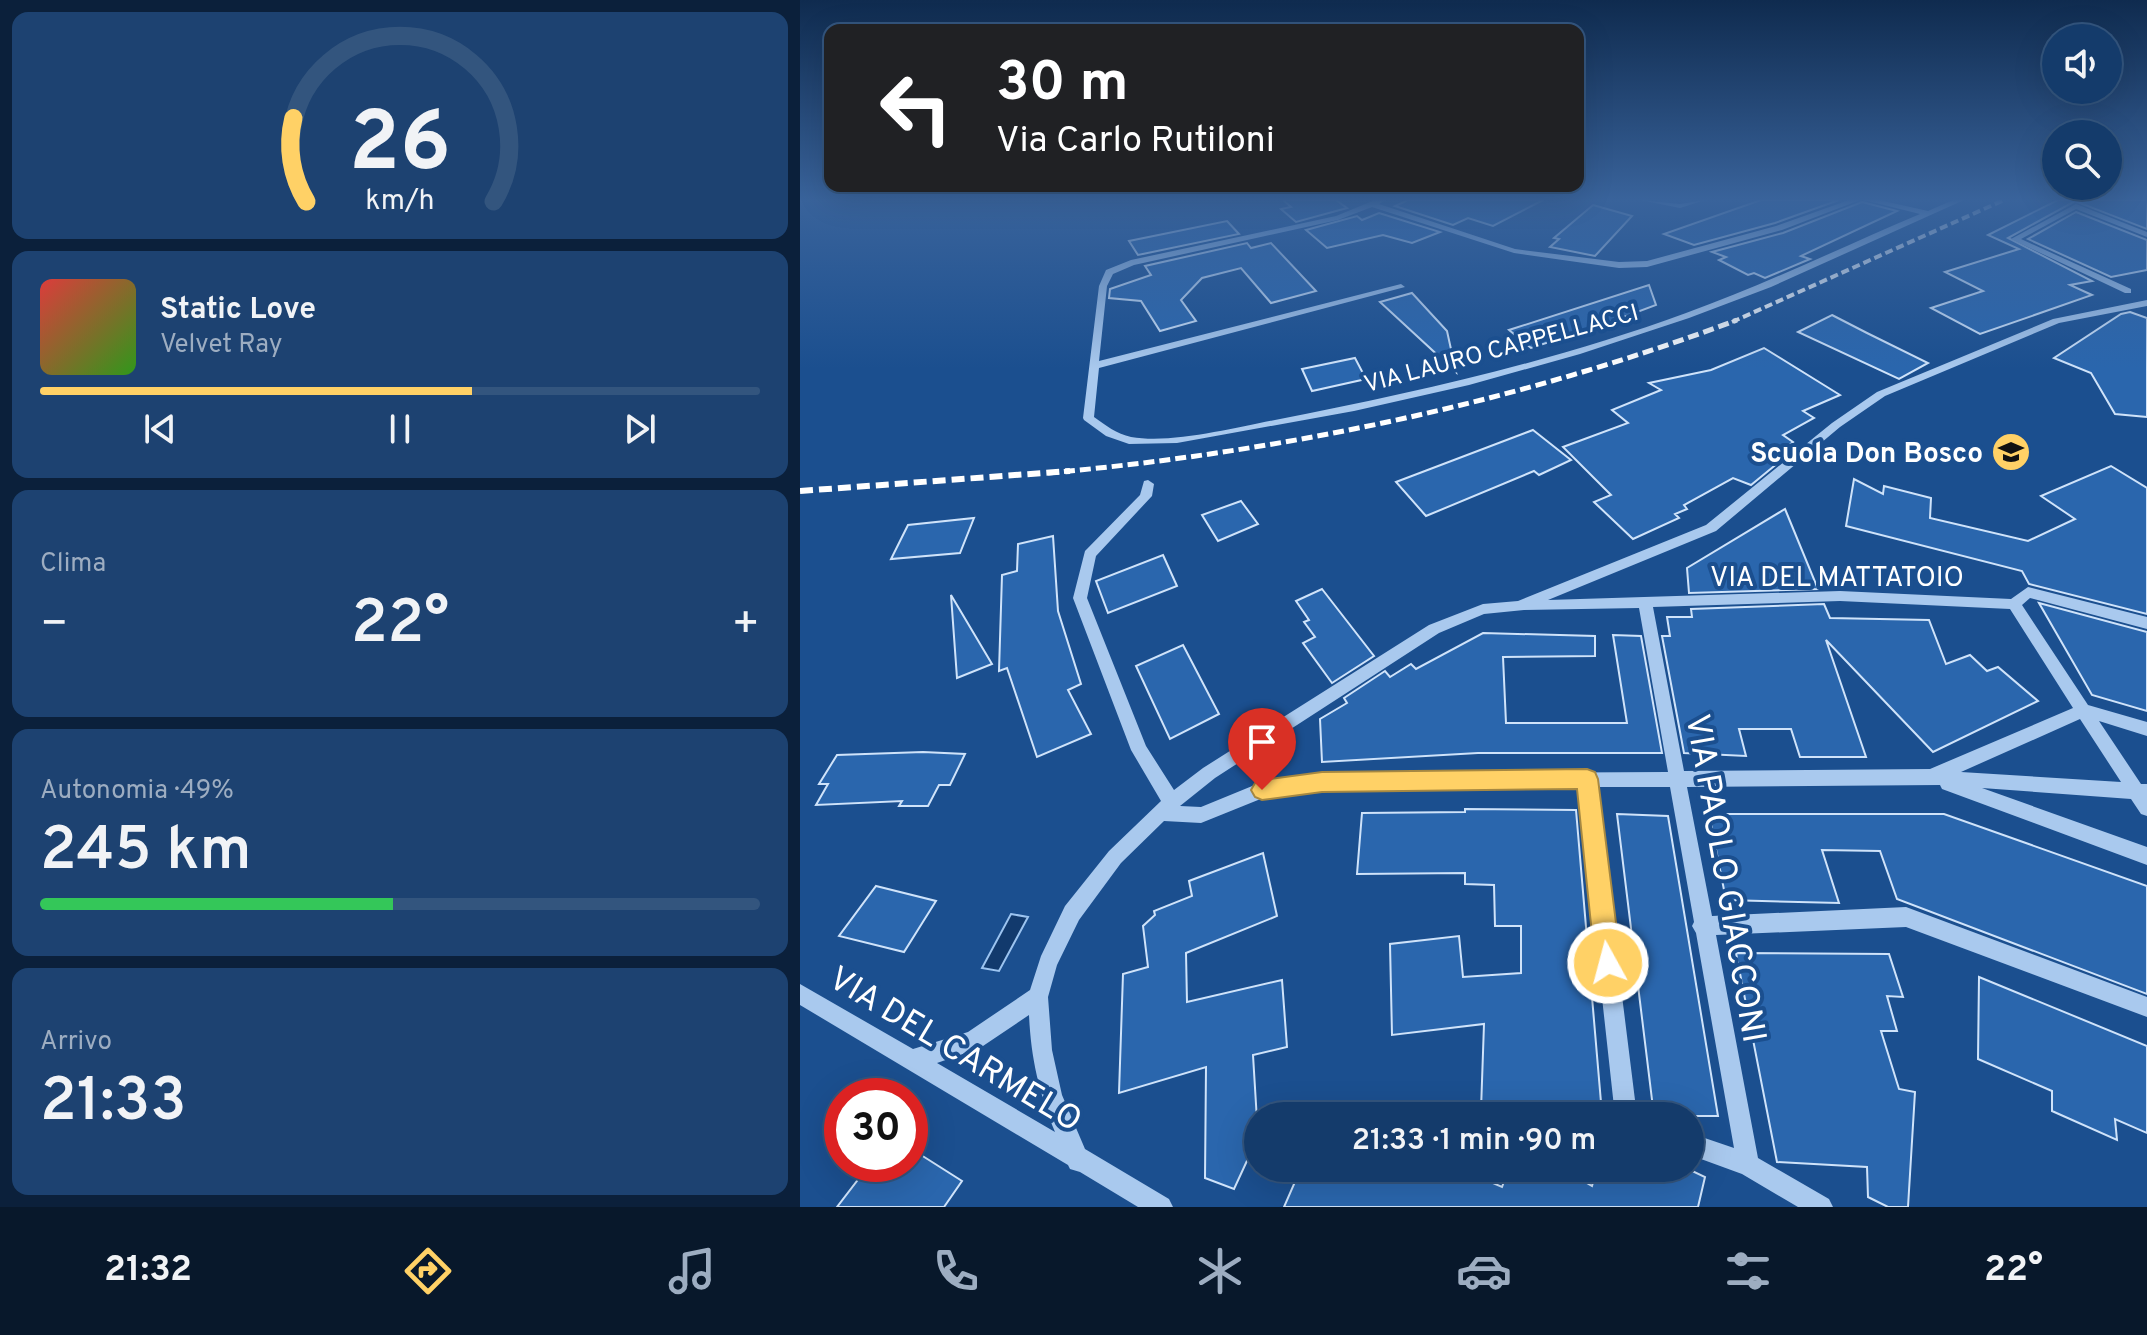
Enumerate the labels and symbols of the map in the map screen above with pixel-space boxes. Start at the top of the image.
street label: VIA LAURO CAPPELLACCI [1361,299,1642,401]
school or university icon: Scuola Don Bosco [1990,431,2032,473]
place label: Scuola Don Bosco [1750,437,1983,473]
street label: VIA DEL MATTATOIO [1710,561,1964,597]
pin [1228,708,1296,790]
street label: VIA PAOLO GIACCONI [1673,711,1774,1046]
position arrow [1566,921,1650,1005]
street label: VIA DEL CARMELO [820,958,1089,1144]
speed limit sign: 30 [824,1078,928,1182]

